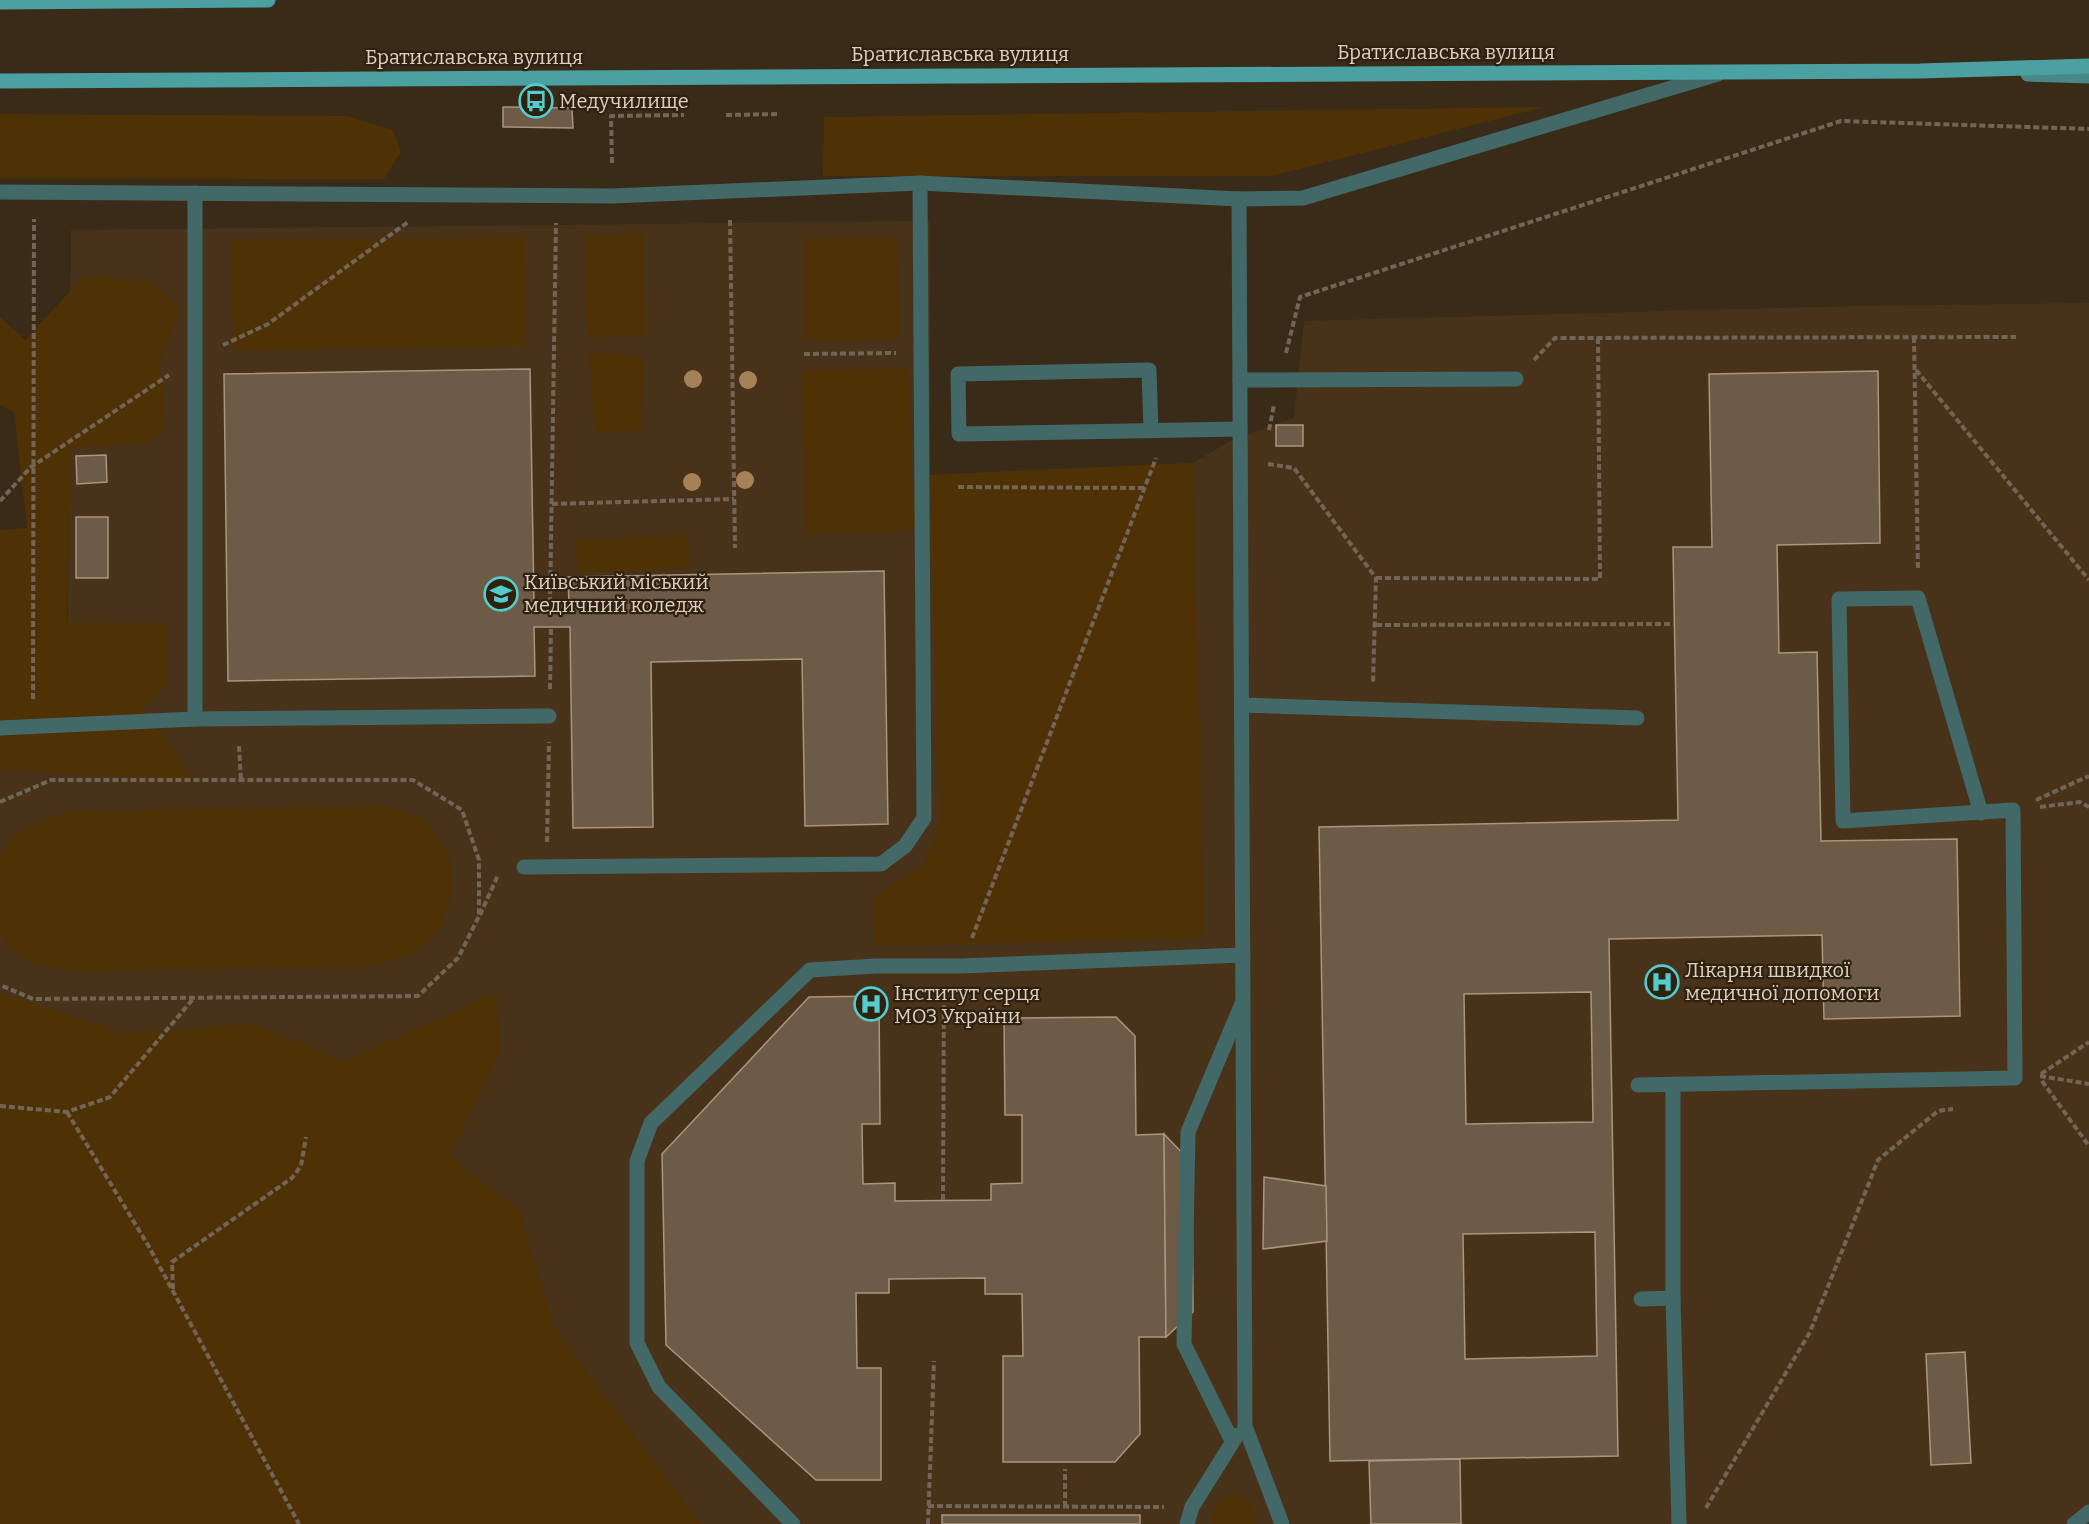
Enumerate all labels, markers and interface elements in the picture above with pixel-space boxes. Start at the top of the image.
street label: Братиславська вулиця [1337,40,1555,64]
street label: Братиславська вулиця [851,42,1069,66]
street label: Братиславська вулиця [365,45,583,69]
bus stop icon: Медучилище [518,83,554,119]
place label: Медучилище [559,89,689,113]
place label: Київський міський медичний коледж [524,570,709,617]
school or university icon: Київський міський медичний коледж [483,576,519,612]
place label: Лікарня швидкої медичної допомоги [1685,958,1879,1005]
hospital icon: Лікарня швидкої медичної допомоги [1644,964,1680,1000]
place label: Інститут серця МОЗ України [894,981,1040,1028]
hospital icon: Інститут серця МОЗ України [853,986,889,1022]

